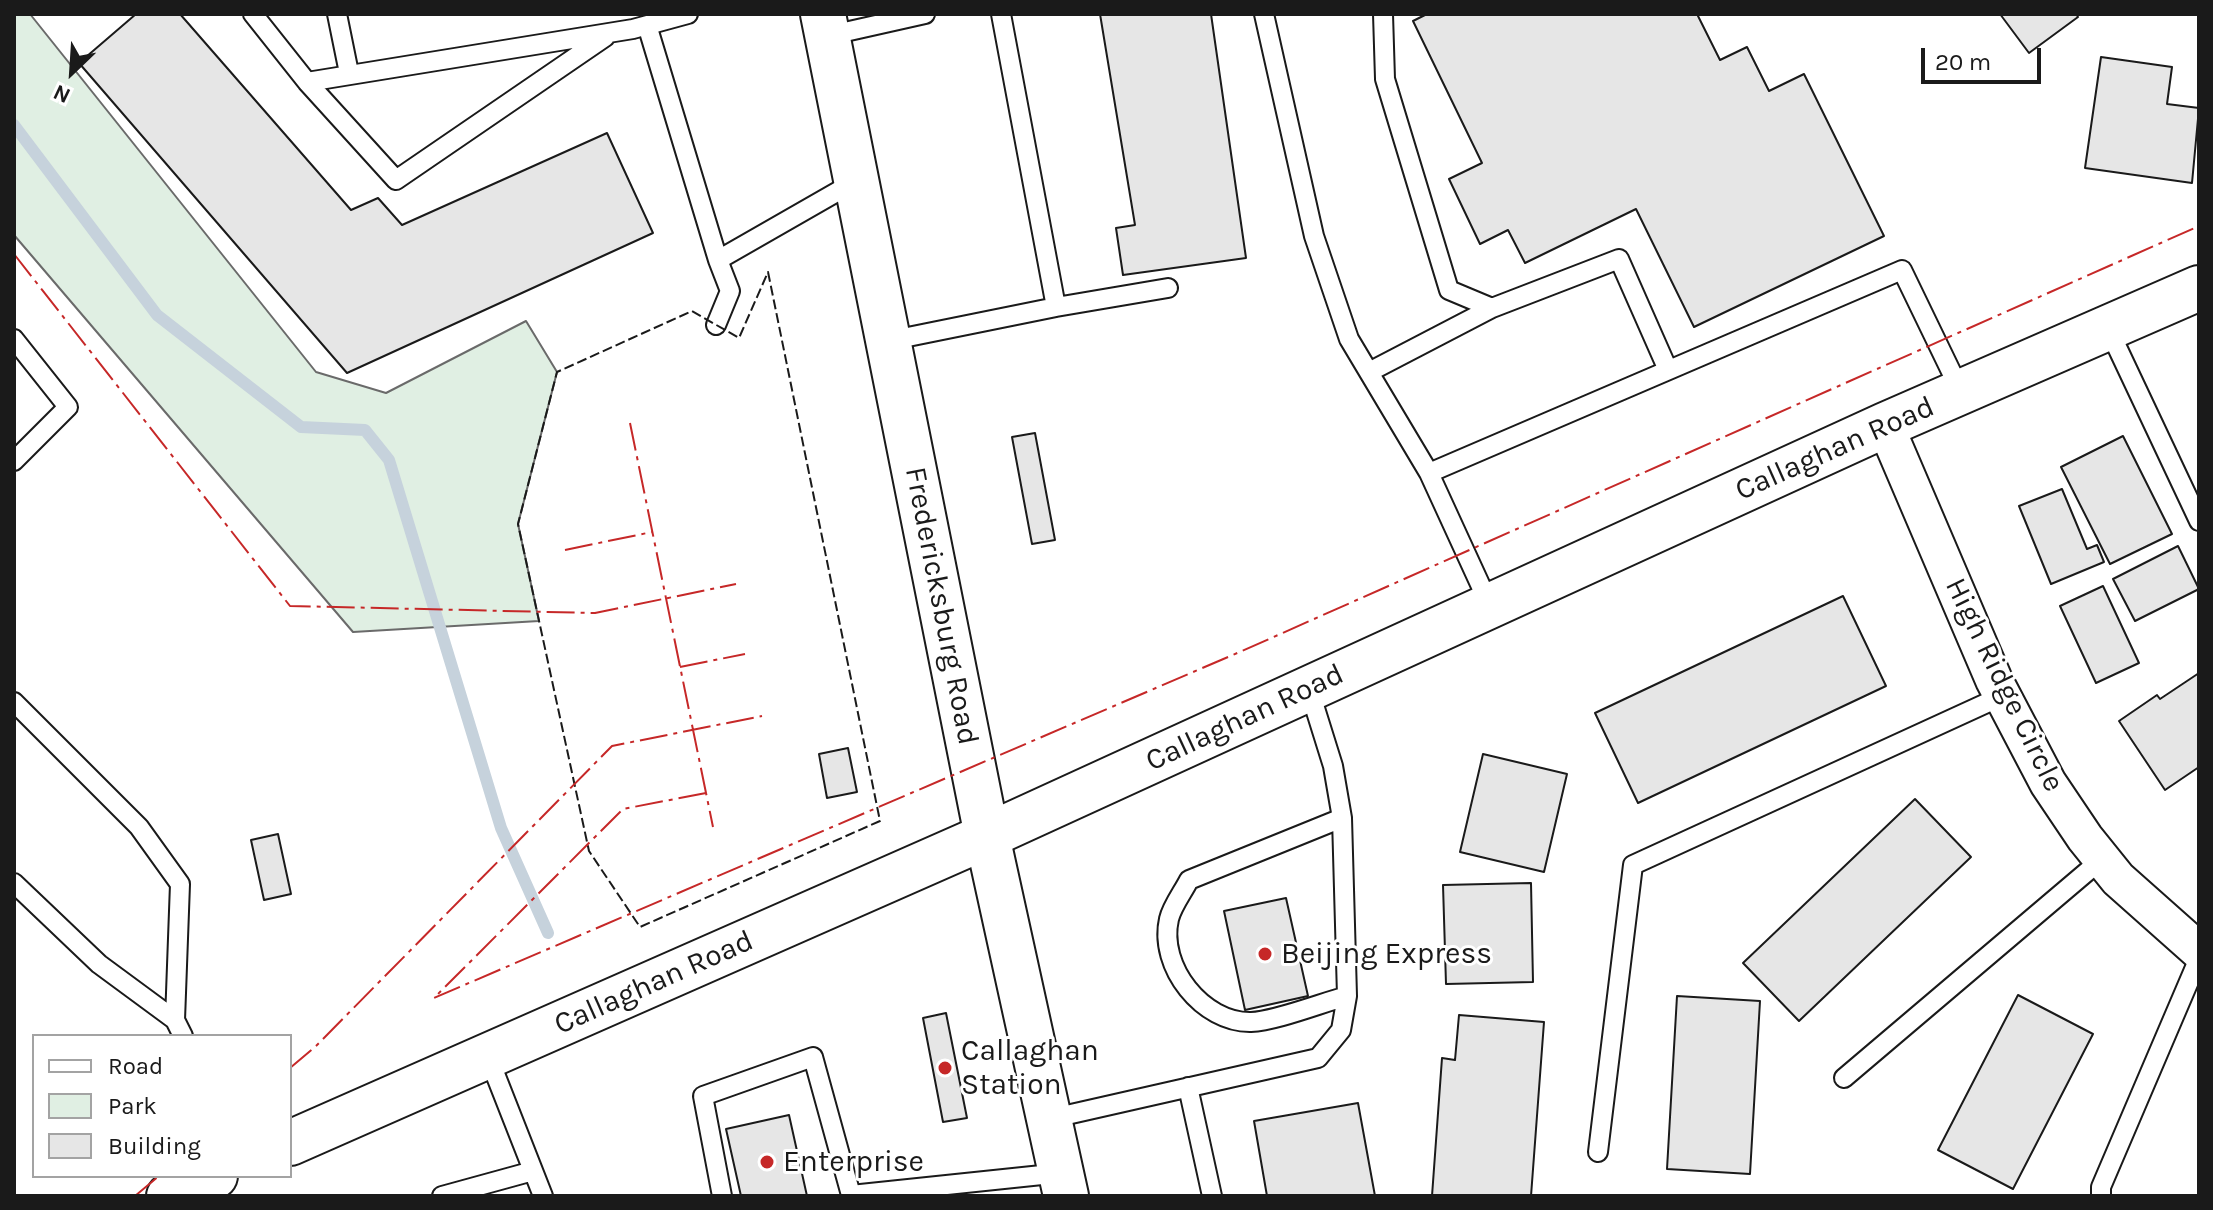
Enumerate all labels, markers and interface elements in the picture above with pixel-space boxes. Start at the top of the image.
north arrow [32,32,112,112]
scale bar [1925,32,2045,82]
text: 20 m [1935,48,1991,76]
text: N [49,79,75,109]
street label: Callaghan Road [1730,389,1940,509]
street label: Fredericksburg Road [896,464,986,748]
street label: High Ridge Circle [1937,572,2071,798]
street label: Callaghan Road [1140,656,1350,780]
street label: Callaghan Road [549,923,759,1043]
place label: Beijing Express [1281,936,1492,972]
marker: Beijing Express [1256,945,1274,963]
place label: Callaghan Station [961,1033,1099,1104]
legend [32,1034,292,1178]
text: Road [108,1052,163,1080]
marker: Callaghan Station [936,1059,954,1077]
text: Park [108,1092,157,1120]
text: Building [108,1132,201,1160]
place label: Enterprise [783,1144,924,1180]
marker: Enterprise [758,1153,776,1171]

